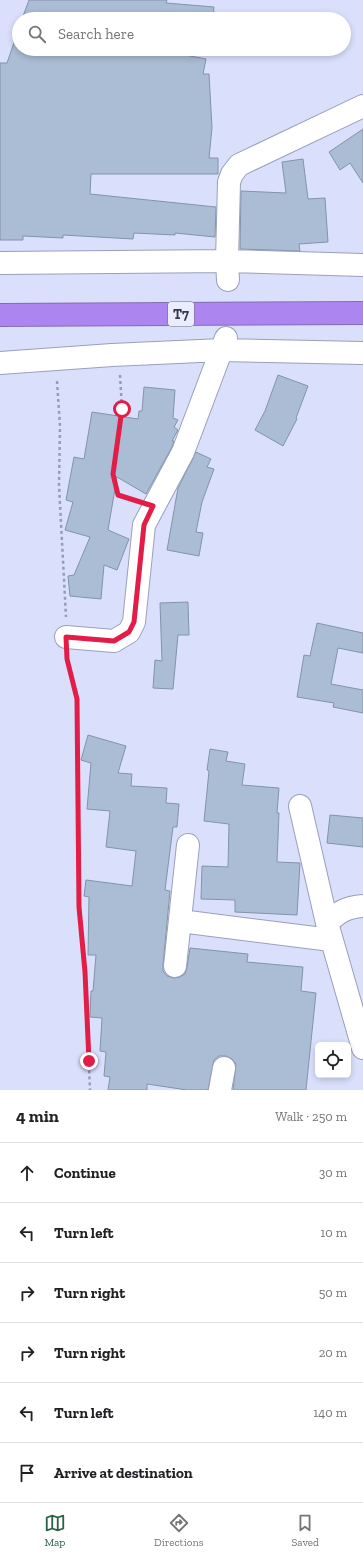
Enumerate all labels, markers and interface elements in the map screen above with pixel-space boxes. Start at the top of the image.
search box [12,12,351,56]
icon: search [26,23,48,45]
text: Search here [58,25,134,43]
road number: T7 [168,302,194,326]
route start [113,400,131,418]
map controls [315,1042,351,1078]
button: locate [315,1042,351,1078]
route end [80,1052,98,1070]
text: 4 min [16,1106,59,1126]
text: Walk · 250 m [275,1109,347,1124]
icon: ahead [16,1162,38,1184]
text: Continue [54,1164,116,1182]
text: 30 m [319,1165,347,1180]
icon: left [16,1222,38,1244]
text: Turn left [54,1224,114,1242]
text: 10 m [320,1225,347,1240]
icon: right [16,1282,38,1304]
text: Turn right [54,1284,125,1302]
text: 50 m [319,1285,347,1300]
icon: right [16,1342,38,1364]
text: Turn right [54,1344,125,1362]
text: 20 m [319,1345,347,1360]
icon: left [16,1402,38,1424]
text: Turn left [54,1404,114,1422]
text: 140 m [313,1405,347,1420]
icon: arrive [16,1462,38,1484]
text: Arrive at destination [54,1464,193,1482]
tab: Map [44,1512,66,1549]
tab: Directions [154,1512,204,1549]
tab: Saved [291,1512,319,1549]

